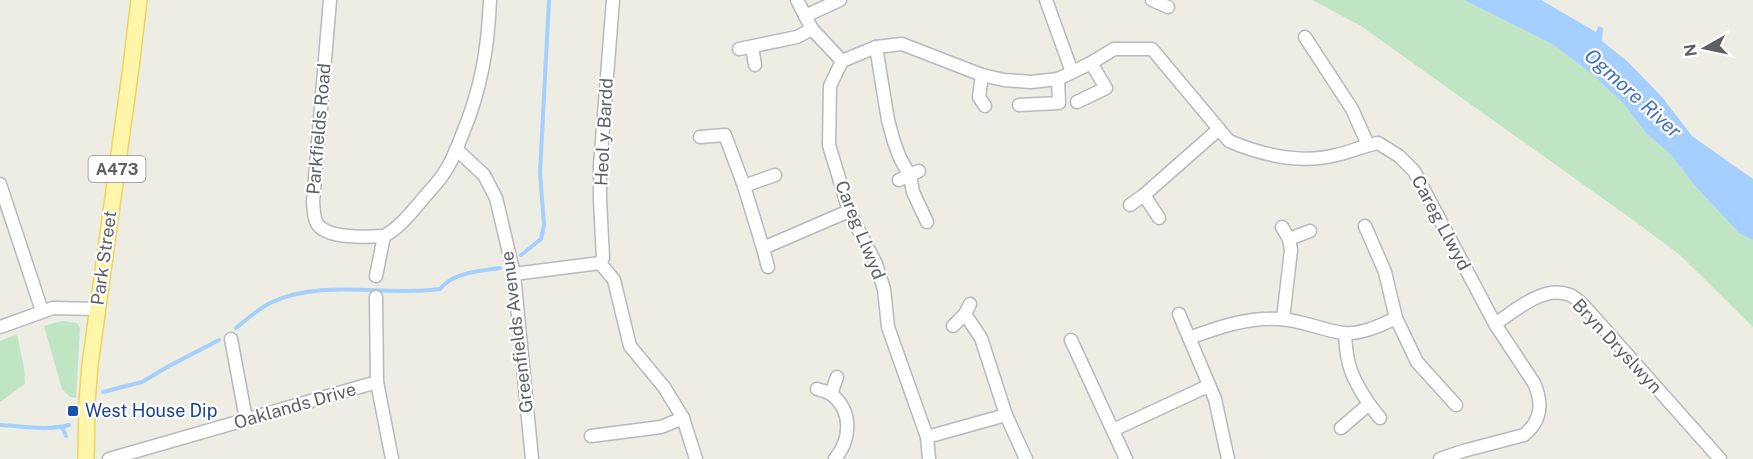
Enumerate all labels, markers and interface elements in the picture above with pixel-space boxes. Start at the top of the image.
north arrow [1675,18,1735,78]
water label: Ogmore River [1580,43,1687,143]
text: N [1680,43,1701,58]
street label: Parkfields Road [302,62,335,195]
street label: Heol y Bardd [590,77,617,186]
road number: A473 [88,156,146,182]
street label: Careg Llwyd [1408,172,1475,274]
street label: Careg Llwyd [831,177,890,282]
street label: Park Street [86,209,121,307]
street label: Greenfields Avenue [496,250,537,414]
street label: Bryn Dryslwyn [1568,294,1666,397]
street label: Oaklands Drive [231,378,358,433]
place label: West House Dip [85,400,217,421]
marker: West House Dip [66,404,80,418]

